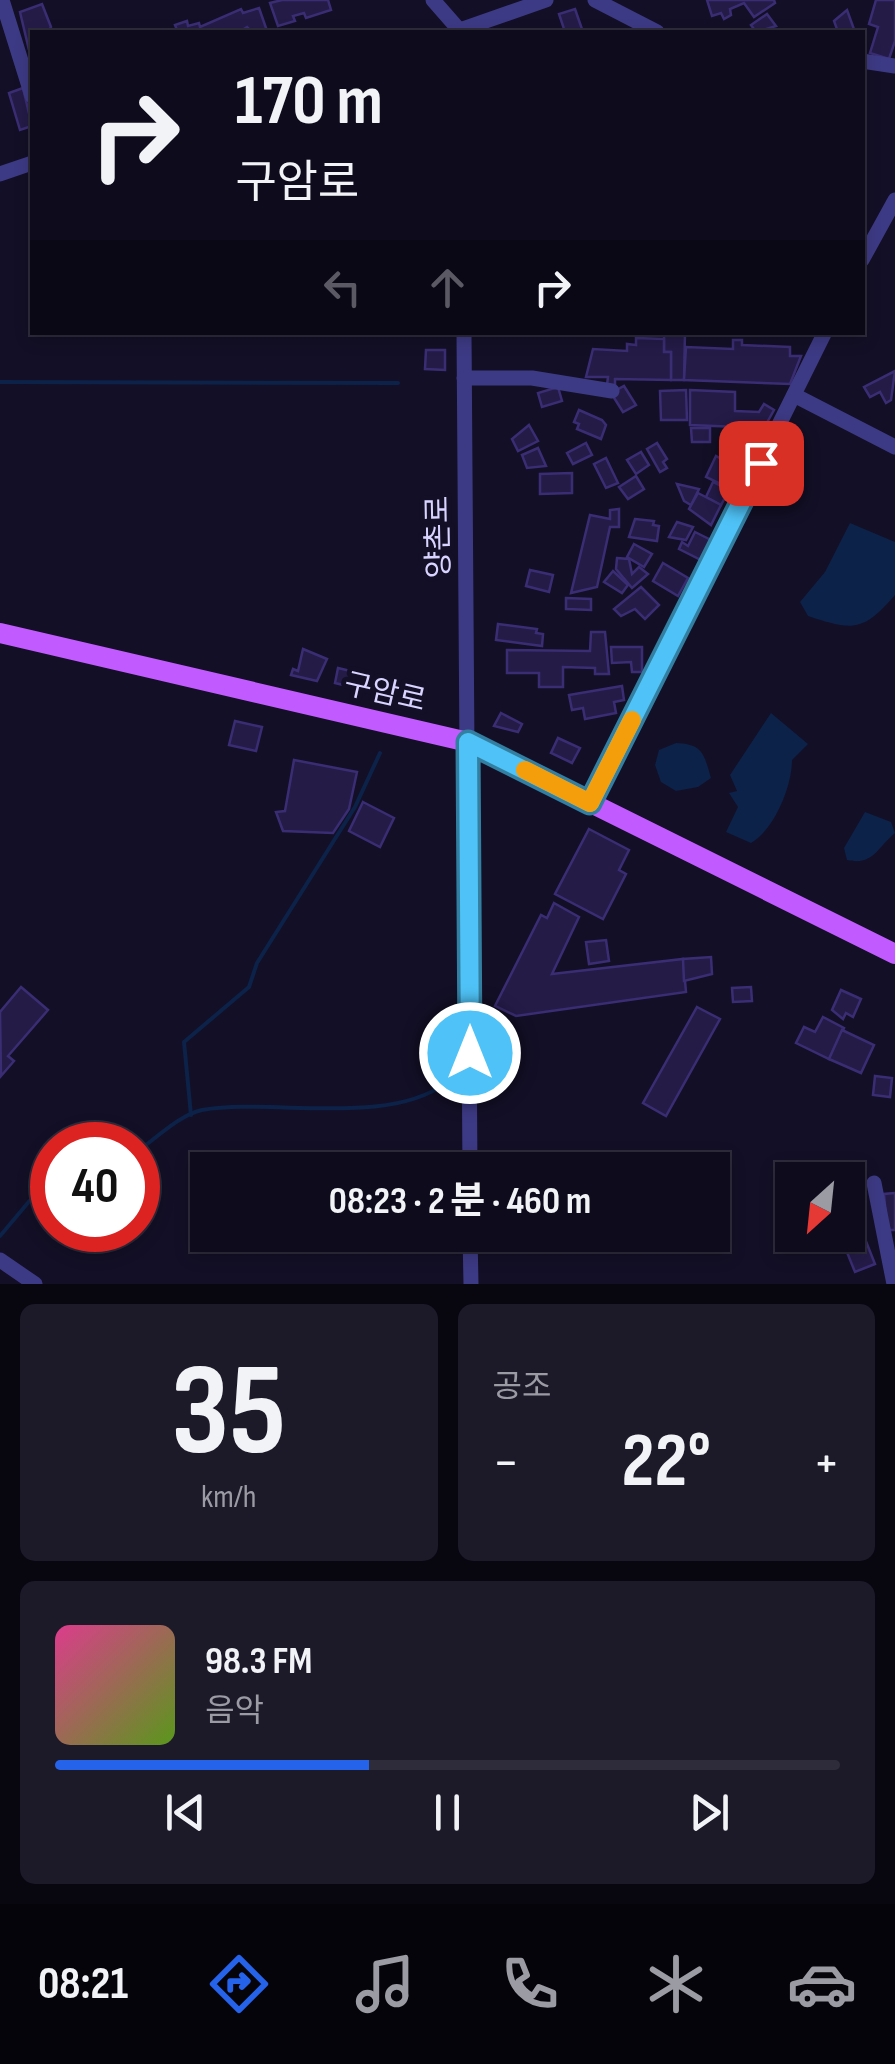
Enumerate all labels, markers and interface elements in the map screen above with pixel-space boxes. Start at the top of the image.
text: 170 m [235,60,383,144]
icon: right [70,70,200,200]
text: 구암로 [235,156,359,211]
icon: left [315,260,370,315]
icon: ahead [420,260,475,315]
icon: right [525,260,580,315]
pin [719,421,804,506]
icon: arrive [734,436,789,491]
street label: 양촌로 [420,495,458,579]
street label: 구암로 [340,666,429,720]
position arrow [418,1001,522,1105]
speed limit sign: 40 [30,1122,160,1252]
north arrow [775,1162,865,1252]
map controls [775,1162,865,1252]
text: 08:23 · 2 분 · 460 m [329,1179,591,1224]
text: 35 [171,1335,286,1491]
text: 공조 [493,1368,551,1407]
text: 22° [622,1417,711,1508]
text: − [493,1430,519,1497]
text: + [813,1430,840,1497]
text: km/h [201,1478,256,1517]
text: 98.3 FM [205,1639,312,1684]
text: 음악 [205,1692,264,1731]
icon: previous [158,1785,213,1840]
icon: pause [420,1785,475,1840]
icon: next [682,1785,737,1840]
icon: directions [204,1949,274,2019]
icon: music [350,1949,420,2019]
icon: phone [495,1949,565,2019]
icon: climate [641,1949,711,2019]
icon: car [787,1949,857,2019]
text: 08:21 [38,1957,128,2012]

